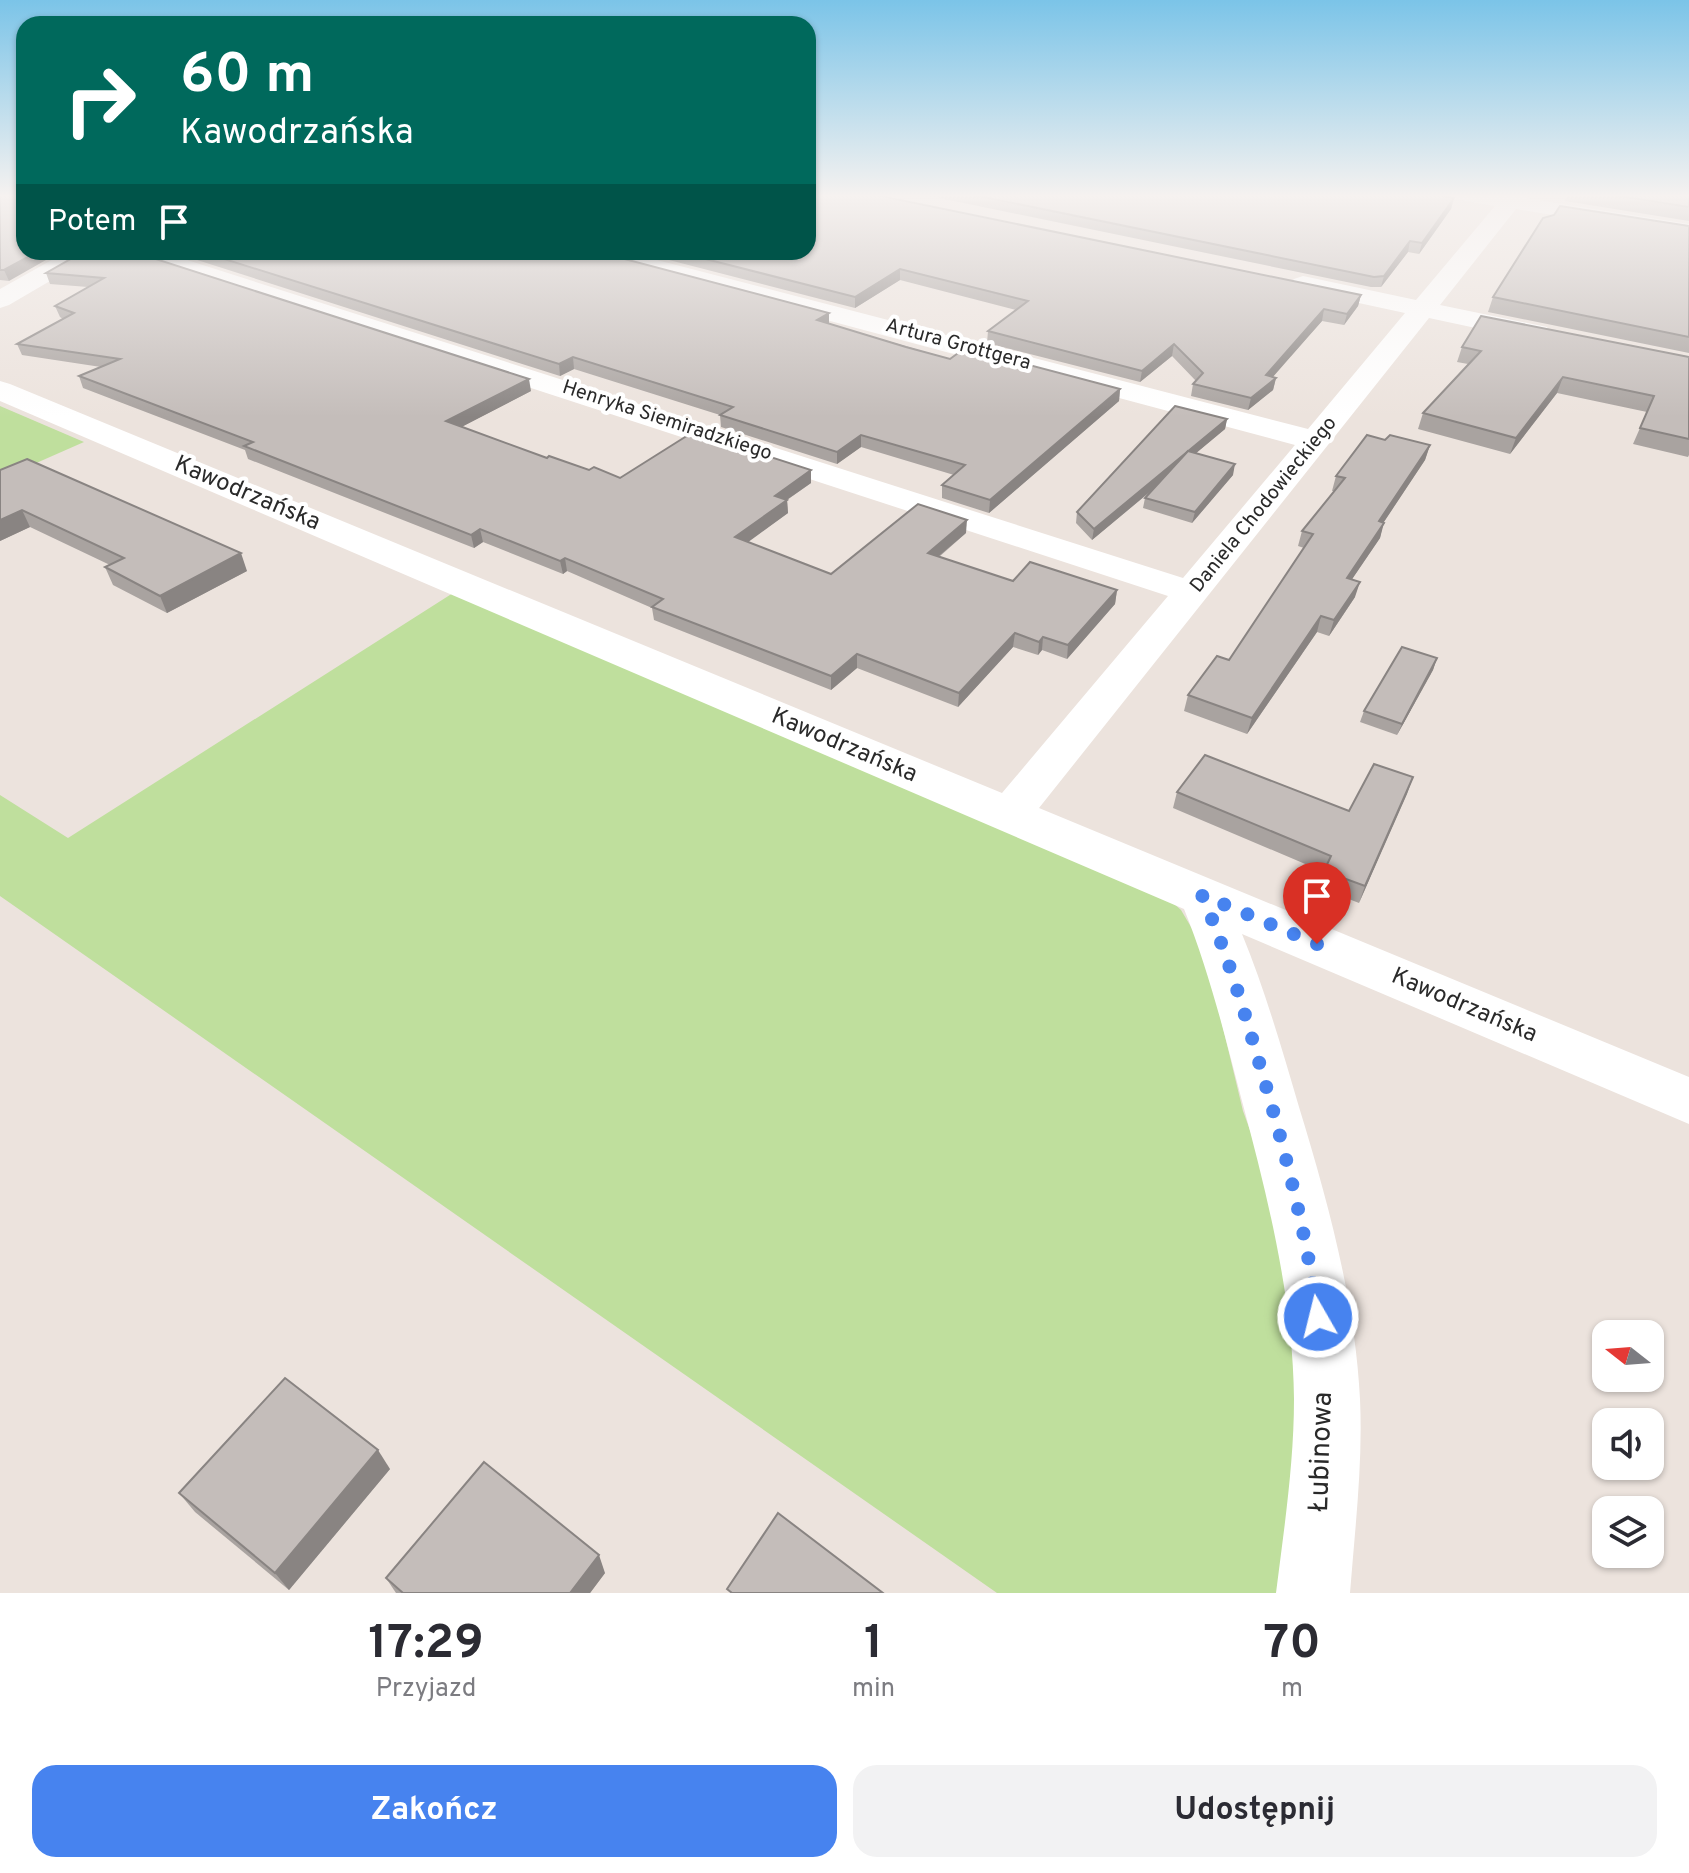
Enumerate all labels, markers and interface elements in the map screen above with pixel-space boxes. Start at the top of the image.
text: 60 m [180,42,314,112]
icon: right [48,48,152,152]
text: Kawodrzańska [180,111,414,157]
icon: arrive [152,200,196,244]
text: Potem [48,204,136,241]
street label: Artura Grottgera [882,313,1034,377]
street label: Henryka Siemiradzkiego [559,375,775,467]
street label: Daniela Chodowieckiego [1185,412,1343,598]
street label: Kawodrzańska [169,450,325,538]
street label: Kawodrzańska [766,702,922,790]
pin [1283,862,1351,944]
icon: arrive [1295,874,1339,918]
street label: Kawodrzańska [1386,962,1542,1050]
position arrow [1276,1275,1360,1359]
north arrow [1592,1320,1664,1392]
map controls [1592,1320,1664,1568]
street label: Łubinowa [1302,1391,1342,1513]
button: sound [1592,1408,1664,1480]
button: layers [1592,1496,1664,1568]
text: 17:29 [368,1615,484,1675]
text: 1 [864,1615,883,1675]
text: 70 [1263,1615,1321,1675]
text: Przyjazd [376,1673,476,1706]
text: min [852,1673,895,1706]
text: m [1281,1673,1303,1706]
button: Zakończ [32,1765,837,1857]
button: Udostępnij [853,1765,1657,1857]

